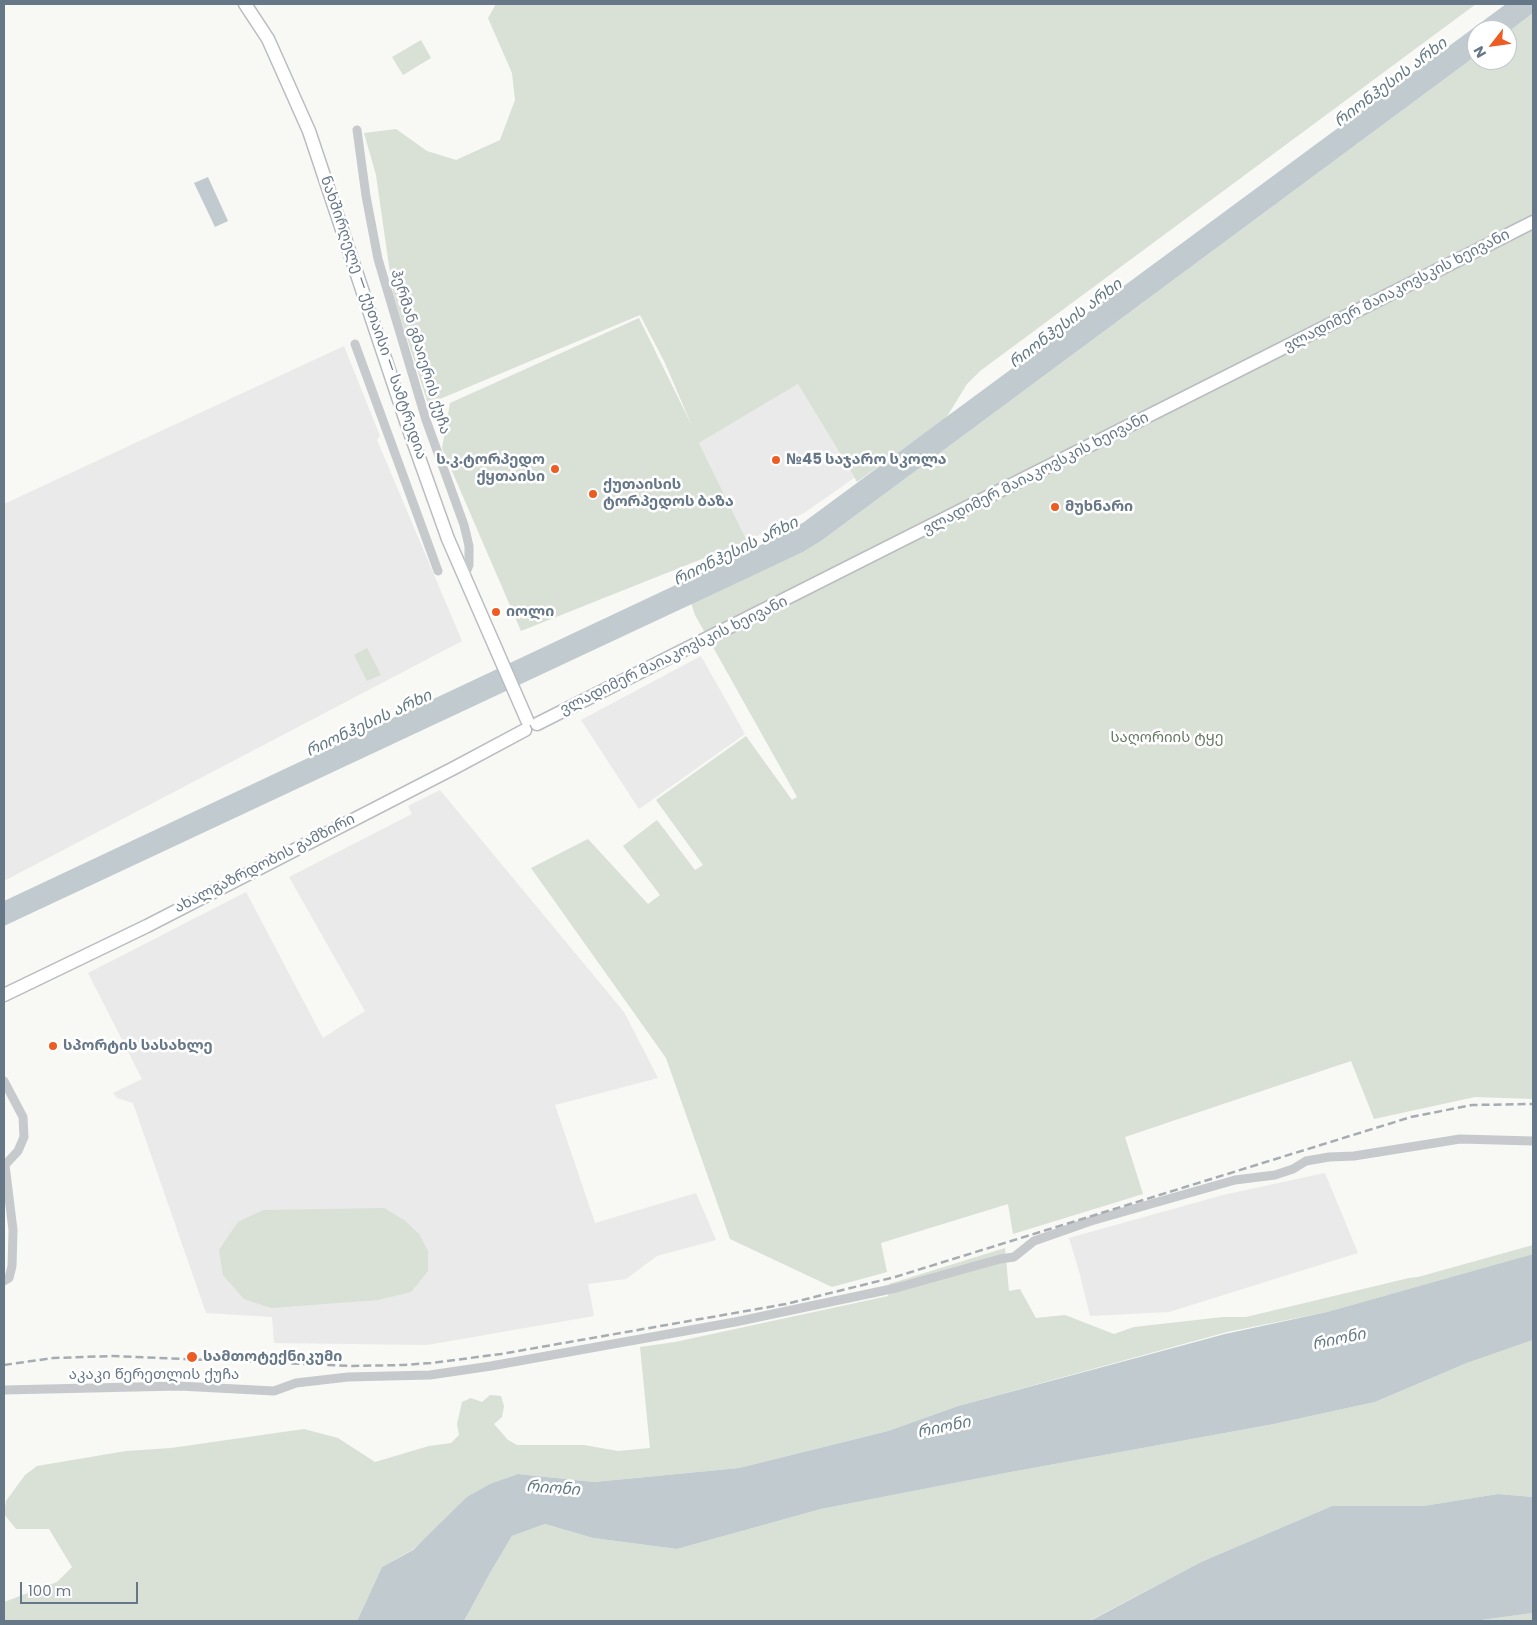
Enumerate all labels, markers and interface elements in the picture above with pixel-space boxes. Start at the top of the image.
north arrow [1467,20,1517,70]
water label: რიონჰესის არხი [1331,34,1451,132]
text: N [1469,42,1491,62]
street label: ნახშირღელე — ქუთაისი — სამტრედია [316,174,430,462]
street label: ვლადიმერ მაიაკოვსკის ხეივანი [1281,226,1513,356]
street label: ჰერმან გმაიერის ქუჩა [386,267,454,437]
water label: რიონჰესის არხი [1006,275,1126,373]
street label: ვლადიმერ მაიაკოვსკის ხეივანი [920,409,1152,539]
place label: ს.კ.ტორპედო ქყთაისი [436,451,545,486]
place label: №45 საჯარო სკოლა [786,451,947,469]
marker: №45 საჯარო სკოლა [770,454,782,466]
marker: ს.კ.ტორპედო ქყთაისი [549,463,561,475]
place label: ქუთაისის ტორპედოს ბაზა [603,476,734,511]
marker: ქუთაისის ტორპედოს ბაზა [587,488,599,500]
place label: მუხნარი [1065,498,1133,516]
marker: მუხნარი [1049,501,1061,513]
water label: რიონჰესის არხი [671,513,801,591]
street label: ვლადიმერ მაიაკოვსკის ხეივანი [557,593,791,719]
place label: იოლი [506,603,554,621]
marker: იოლი [490,606,502,618]
water label: რიონჰესის არხი [303,686,435,762]
park label: საღორიის ტყე [1110,729,1224,747]
street label: ახალგაზრდობის გამზირი [172,811,358,917]
place label: სპორტის სასახლე [63,1037,213,1055]
marker: სპორტის სასახლე [47,1040,59,1052]
water label: რიონი [1311,1325,1367,1355]
place label: სამთოტექნიკუმი [203,1348,342,1366]
marker: სამთოტექნიკუმი [185,1350,199,1364]
street label: აკაკი წერეთლის ქუჩა [69,1366,239,1384]
water label: რიონი [916,1413,972,1443]
water label: რიონი [526,1478,580,1500]
scale bar [22,1572,140,1604]
text: 100 m [28,1580,71,1601]

